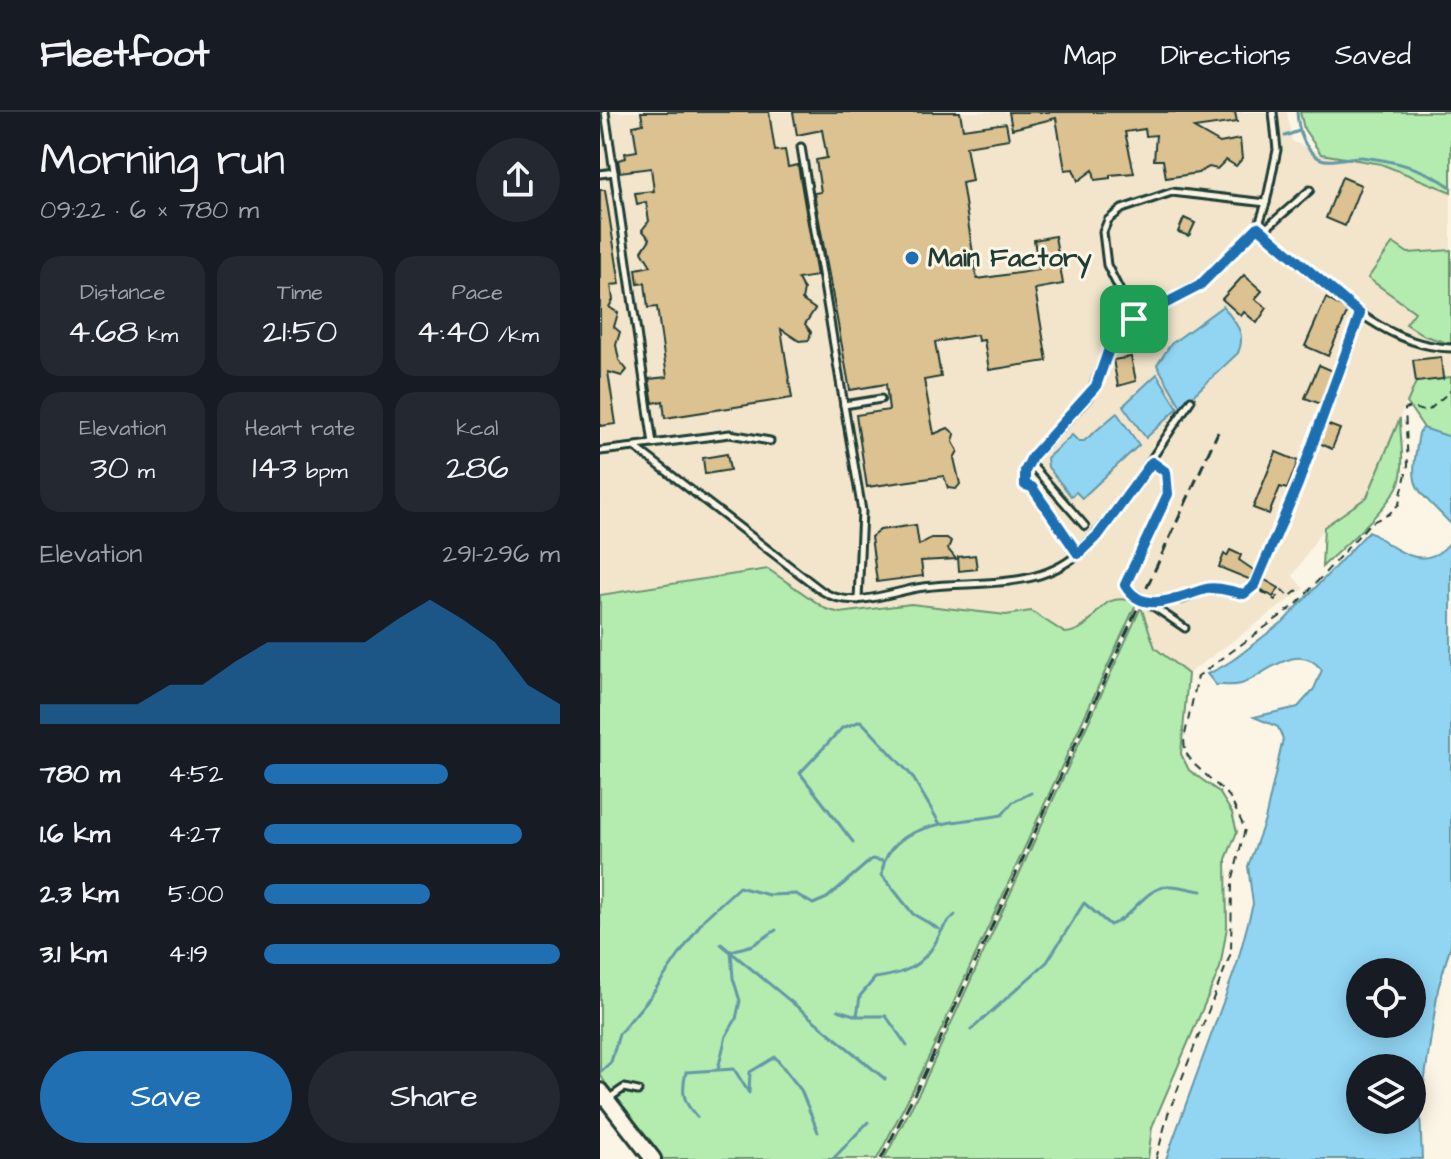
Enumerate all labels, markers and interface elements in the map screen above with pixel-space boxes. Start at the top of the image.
text: Fleetfoot [40,29,209,81]
text: Map [1064,36,1117,75]
text: Directions [1161,36,1291,75]
text: Saved [1335,36,1411,75]
text: Morning run [40,131,285,192]
button: share [476,138,560,222]
text: 09:22 · 6 × 780 m [40,192,259,228]
place label: Main Factory [928,240,1092,279]
marker: Main Factory [903,249,921,267]
text: Distance [80,277,165,308]
text: Time [277,277,323,308]
text: Pace [452,277,503,308]
pin [1100,285,1168,353]
icon: arrive [1112,297,1156,341]
text: 4.68 [67,308,139,356]
text: 21:50 [262,308,338,356]
text: 4:40 [416,308,489,356]
text: km [139,320,178,351]
text: /km [489,320,539,351]
text: Elevation [79,413,166,444]
text: Heart rate [245,413,355,444]
text: kcal [456,413,498,444]
text: 30 [90,444,129,492]
text: 143 [252,444,297,492]
text: 286 [446,444,509,492]
text: m [129,456,155,487]
text: bpm [297,456,348,487]
text: Elevation [40,536,142,572]
text: 291–296 m [442,536,560,572]
text: 780 m [40,756,120,792]
text: 4:52 [168,756,223,792]
text: 1.6 km [40,816,110,852]
text: 4:27 [168,816,221,852]
text: 2.3 km [40,876,118,912]
text: 5:00 [168,876,224,912]
text: 3.1 km [40,936,107,972]
text: 4:19 [168,936,208,972]
map controls [1346,958,1426,1134]
button: locate [1346,958,1426,1038]
button: Save [40,1051,292,1143]
button: Share [308,1051,560,1143]
button: layers [1346,1054,1426,1134]

